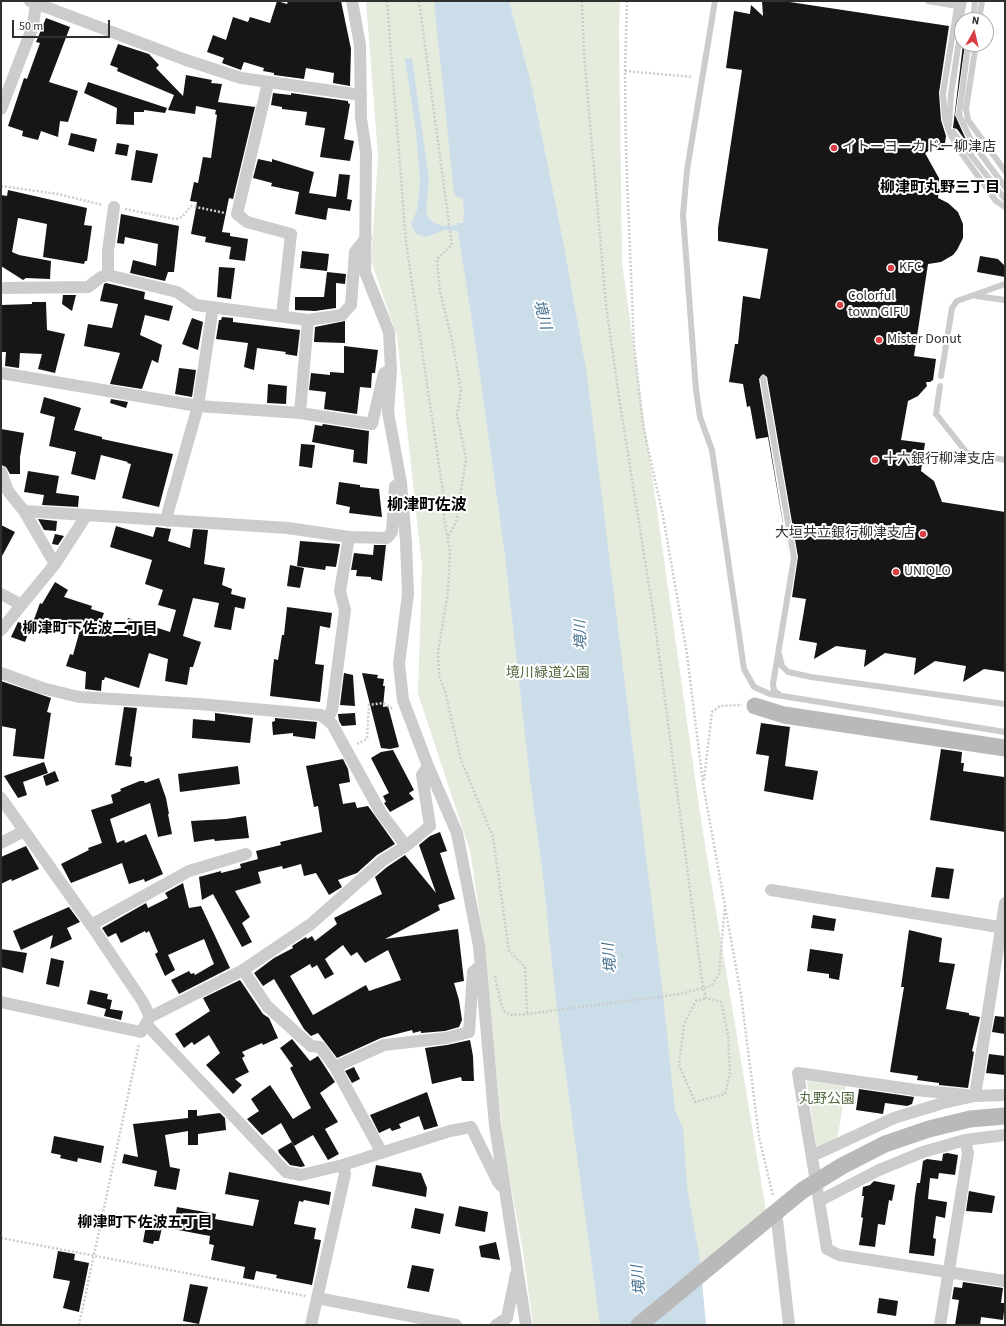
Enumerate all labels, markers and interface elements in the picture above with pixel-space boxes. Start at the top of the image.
scale bar [14,12,112,38]
north arrow [954,12,994,52]
text: N [971,13,980,29]
text: 50 m [19,18,43,35]
place label: イトーヨーカドー柳津店 [842,140,996,156]
marker: イトーヨーカドー柳津店 [829,143,839,153]
district label: 柳津町丸野三丁目 [880,180,1000,198]
place label: KFC [899,260,922,276]
marker: KFC [886,263,896,273]
place label: Colorful town GIFU [848,289,909,322]
water label: 境川 [528,298,554,332]
marker: Colorful town GIFU [835,300,845,310]
place label: Mister Donut [887,332,962,348]
marker: Mister Donut [874,335,884,345]
place label: 十六銀行柳津支店 [883,452,995,468]
marker: 十六銀行柳津支店 [870,455,880,465]
district label: 柳津町佐波 [387,496,467,516]
place label: 大垣共立銀行柳津支店 [775,526,915,542]
marker: 大垣共立銀行柳津支店 [918,529,928,539]
place label: UNIQLO [904,564,951,580]
marker: UNIQLO [891,567,901,577]
water label: 境川 [573,620,591,650]
district label: 柳津町下佐波二丁目 [23,621,157,639]
park label: 境川緑道公園 [506,666,590,682]
water label: 境川 [601,942,621,974]
park label: 丸野公園 [799,1092,855,1108]
district label: 柳津町下佐波五丁目 [78,1215,212,1233]
water label: 境川 [630,1264,650,1296]

